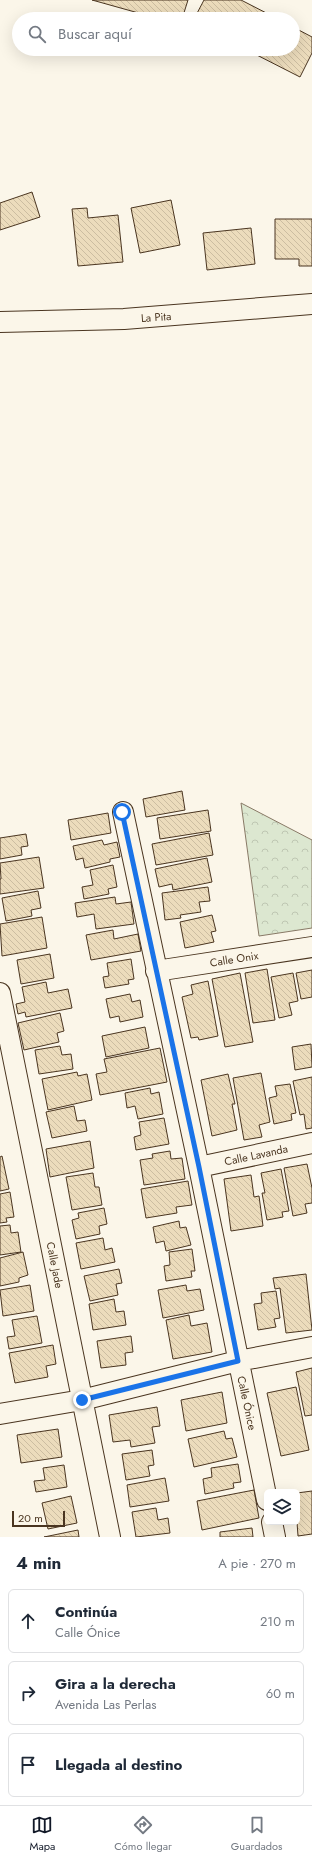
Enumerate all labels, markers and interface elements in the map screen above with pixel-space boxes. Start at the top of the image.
search box [12,12,300,56]
icon: search [26,23,48,45]
text: Buscar aquí [58,23,132,45]
street label: La Pita [140,308,172,326]
route start [113,803,131,821]
street label: Calle Onix [209,947,260,971]
street label: Calle Lavanda [223,1140,289,1170]
street label: Calle Jade [43,1241,67,1290]
street label: Calle Ónice [233,1374,261,1432]
route end [73,1391,91,1409]
map controls [264,1489,300,1525]
button: layers [264,1489,300,1525]
scale bar [12,1509,65,1528]
text: 20 m [18,1510,43,1526]
text: 4 min [16,1551,61,1575]
text: A pie · 270 m [218,1554,296,1573]
text: Continúa [55,1601,117,1623]
icon: ahead [17,1610,39,1632]
text: 210 m [260,1612,295,1631]
text: Calle Ónice [55,1623,120,1642]
text: Gira a la derecha [55,1673,176,1695]
icon: right [17,1682,39,1704]
text: 60 m [266,1684,295,1703]
text: Avenida Las Perlas [55,1695,157,1714]
icon: arrive [17,1754,39,1776]
text: Llegada al destino [55,1754,182,1776]
tab: Mapa [30,1814,55,1854]
tab: Cómo llegar [114,1814,172,1854]
tab: Guardados [231,1814,282,1854]

